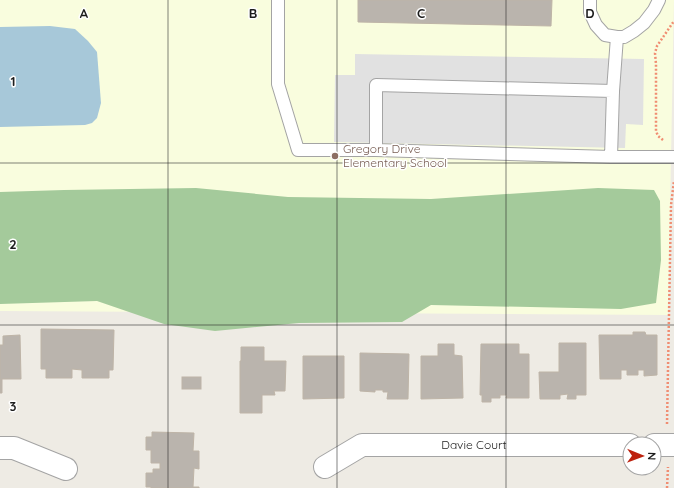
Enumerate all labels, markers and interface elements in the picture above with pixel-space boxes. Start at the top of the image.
text: A [80,5,89,21]
text: B [249,5,257,21]
text: C [417,5,425,21]
text: D [585,5,595,21]
text: 1 [10,73,16,89]
place label: Gregory Drive Elementary School [343,141,447,170]
marker: Gregory Drive Elementary School [330,151,340,161]
text: 2 [9,236,17,252]
text: 3 [10,398,17,414]
north arrow [622,436,662,476]
street label: Davie Court [441,437,507,452]
text: N [645,452,659,460]

